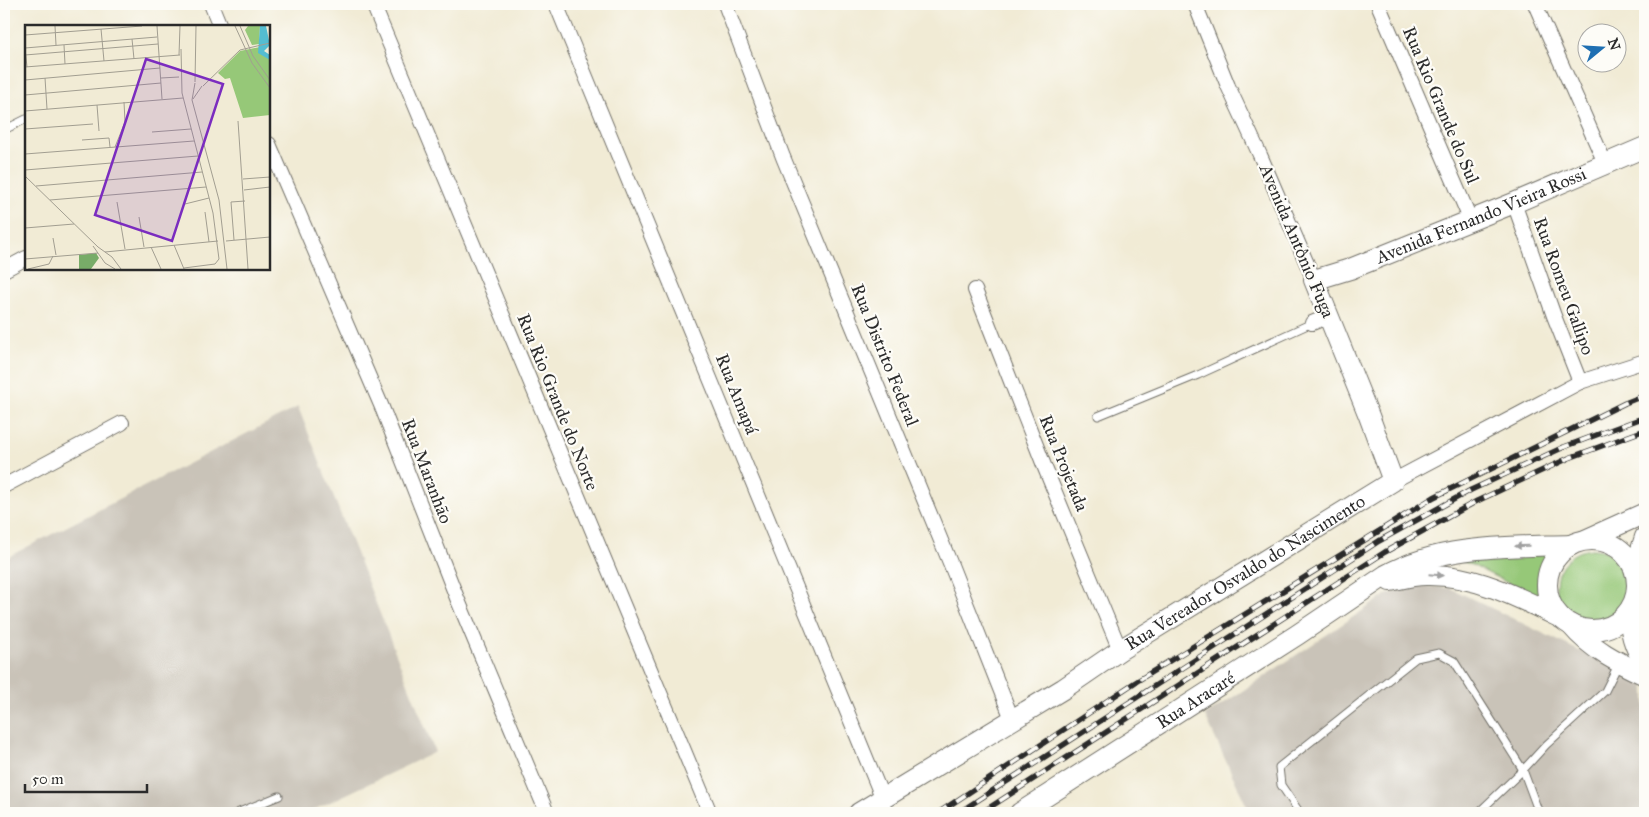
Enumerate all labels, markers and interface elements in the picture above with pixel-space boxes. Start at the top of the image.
north arrow [1576,22,1626,72]
street label: Rua Rio Grande do Sul [1398,23,1484,187]
inset map [25,25,270,270]
text: N [1604,36,1624,53]
street label: Avenida Antônio Fuga [1253,160,1339,322]
street label: Avenida Fernando Vieira Rossi [1372,162,1590,269]
street label: Rua Romeu Gallipo [1529,214,1599,358]
street label: Rua Distrito Federal [846,281,924,429]
street label: Rua Rio Grande do Norte [512,310,604,494]
street label: Rua Amapá [711,350,763,438]
street label: Rua Projetada [1035,412,1093,515]
street label: Rua Maranhão [397,415,457,527]
street label: Rua Vereador Osvaldo do Nascimento [1121,490,1369,655]
one-way arrow [1514,542,1530,550]
one-way arrow [1428,572,1444,580]
street label: Rua Aracaré [1152,666,1240,733]
scale bar [25,762,148,794]
text: 50 m [32,770,64,788]

